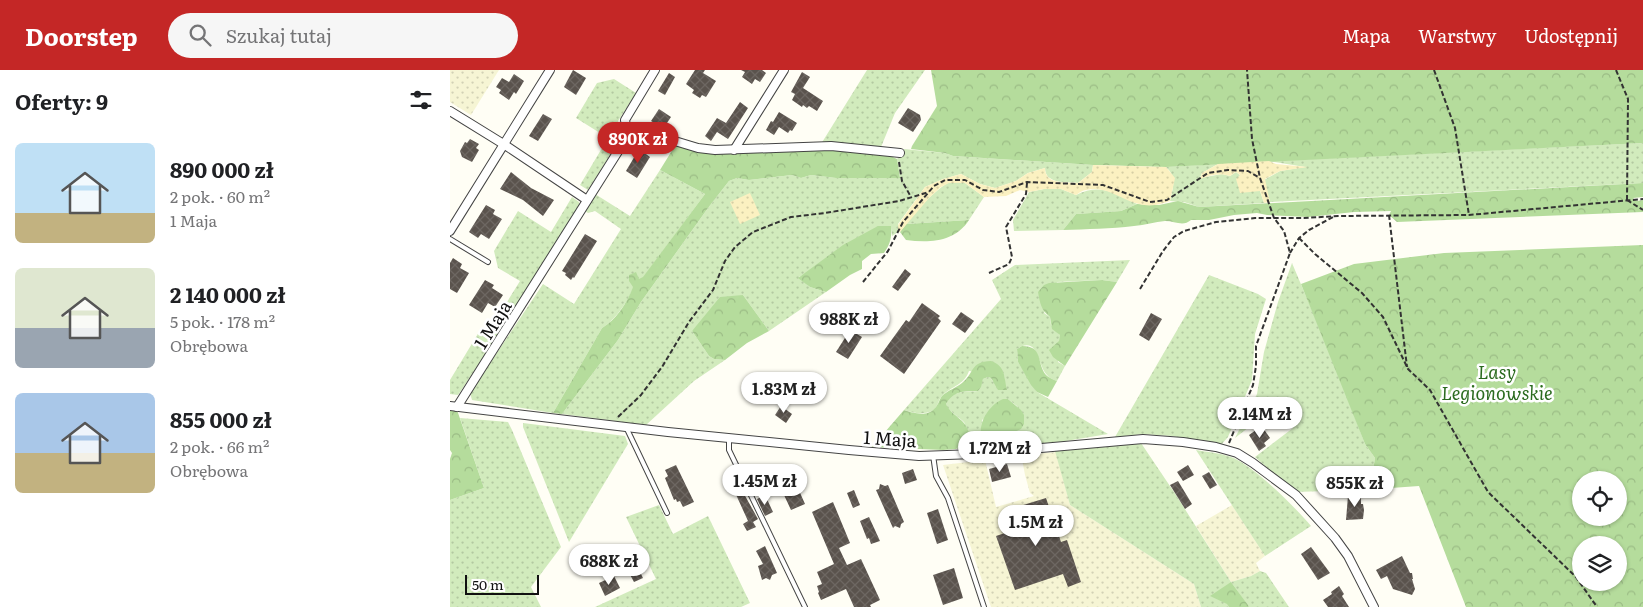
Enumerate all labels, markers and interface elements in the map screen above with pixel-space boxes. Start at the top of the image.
search box [168,13,518,58]
text: Doorstep [25,18,138,53]
icon: search [186,21,214,49]
text: Szukaj tutaj [226,21,332,49]
text: Mapa [1342,22,1390,49]
text: Warstwy [1418,22,1496,49]
text: Udostępnij [1524,22,1618,49]
text: Oferty: 9 [15,85,108,116]
icon: filters [407,86,435,114]
pin: 890K zł [592,122,684,164]
text: 890K zł [609,126,667,150]
text: 890 000 zł [170,153,274,184]
icon: home [55,163,115,223]
text: 2 pok. · 60 m² [170,184,270,208]
text: 1 Maja [170,208,217,232]
text: 2 140 000 zł [170,278,285,309]
icon: home [55,288,115,348]
street label: 1 Maja [466,294,518,354]
pin: 988K zł [803,302,895,344]
text: 988K zł [820,306,878,330]
text: 5 pok. · 178 m² [170,309,275,333]
text: Obrębowa [170,333,248,357]
park label: Lasy Legionowskie [1441,358,1553,406]
pin: 1.83M zł [732,372,836,414]
text: 1.83M zł [752,376,816,400]
pin: 2.14M zł [1208,396,1312,439]
text: 2.14M zł [1228,401,1292,425]
text: 855 000 zł [170,403,272,434]
icon: home [55,413,115,473]
street label: 1 Maja [863,423,918,453]
pin: 1.72M zł [948,430,1052,473]
text: 2 pok. · 66 m² [170,434,269,458]
text: 1.72M zł [969,435,1031,459]
text: Obrębowa [170,458,248,482]
pin: 1.45M zł [713,464,817,506]
pin: 855K zł [1309,466,1401,508]
text: 1.45M zł [733,468,797,492]
text: 855K zł [1326,470,1384,494]
map controls [1572,471,1627,591]
button: locate [1572,471,1627,526]
pin: 1.5M zł [990,504,1082,547]
text: 1.5M zł [1009,509,1063,533]
button: layers [1572,536,1627,591]
pin: 688K zł [563,544,655,586]
text: 688K zł [580,548,638,572]
scale bar [465,572,539,595]
text: 50 m [472,574,504,594]

